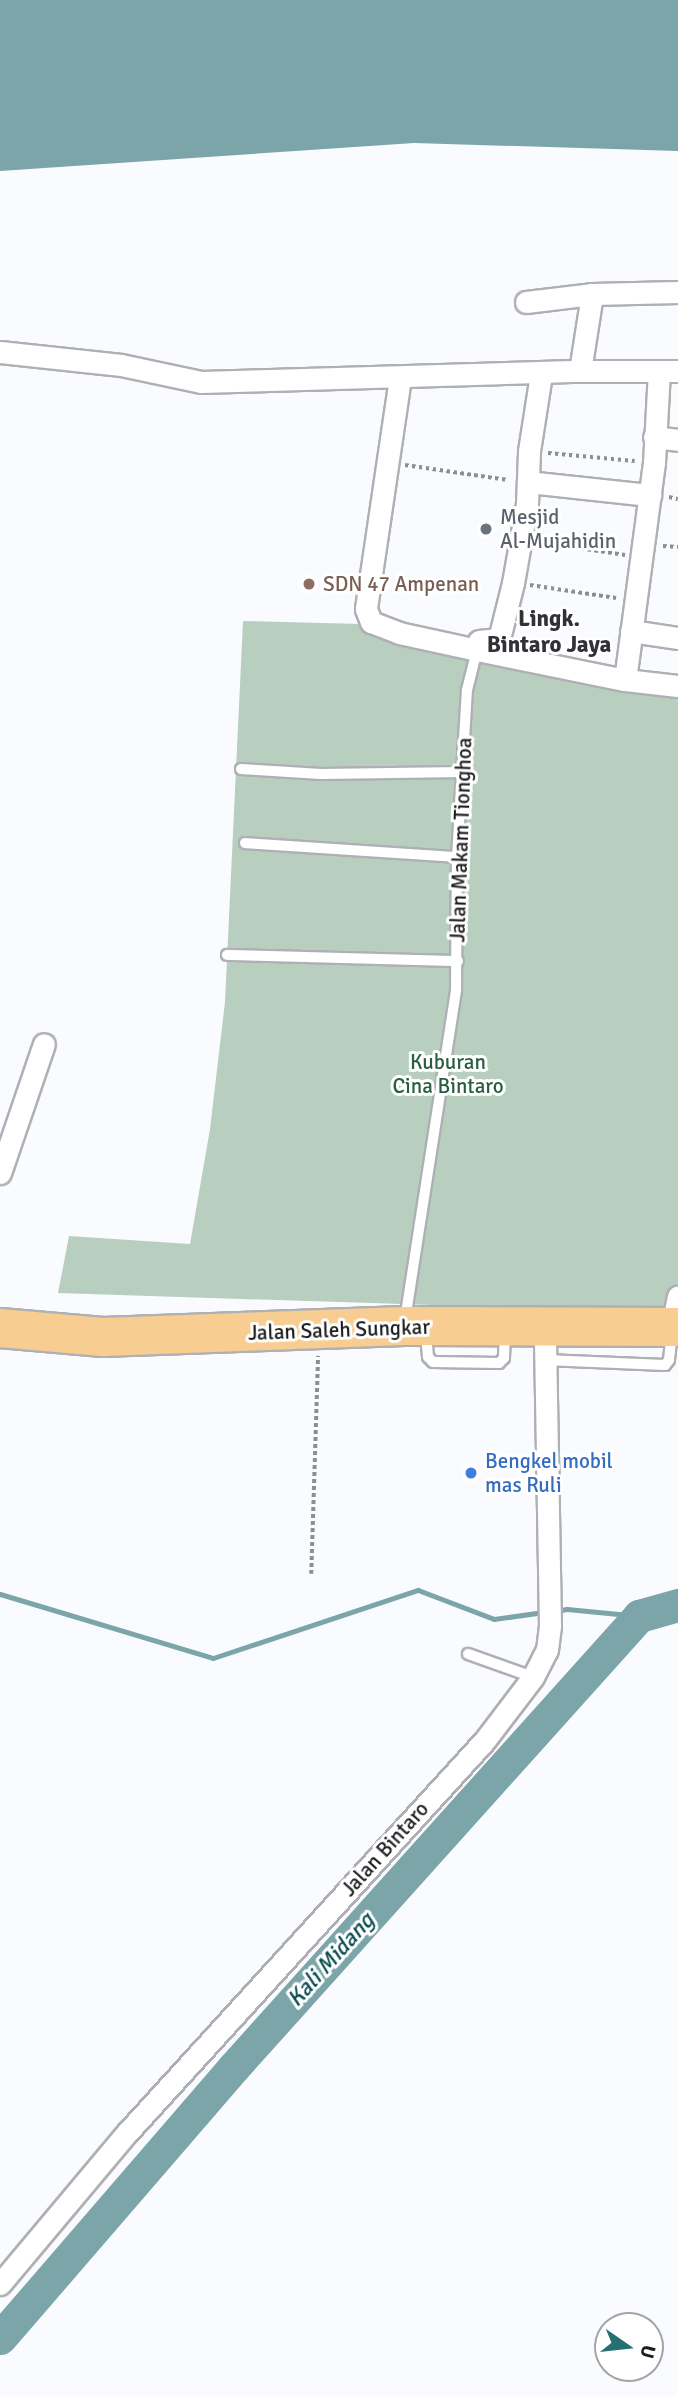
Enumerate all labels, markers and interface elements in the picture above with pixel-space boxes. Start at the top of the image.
place label: Mesjid Al-Mujahidin [500,504,616,554]
marker: Mesjid Al-Mujahidin [478,521,494,537]
place label: SDN 47 Ampenan [323,571,479,597]
marker: SDN 47 Ampenan [301,576,317,592]
district label: Lingk. Bintaro Jaya [487,605,611,659]
street label: Jalan Makam Tionghoa [445,737,477,943]
park label: Kuburan Cina Bintaro [392,1049,504,1099]
street label: Jalan Saleh Sungkar [248,1314,430,1346]
place label: Bengkel mobil mas Ruli [485,1448,613,1498]
marker: Bengkel mobil mas Ruli [463,1465,479,1481]
street label: Jalan Bintaro [336,1797,434,1901]
water label: Kali Midang [282,1907,380,2013]
north arrow [594,2312,664,2382]
text: U [634,2342,661,2361]

